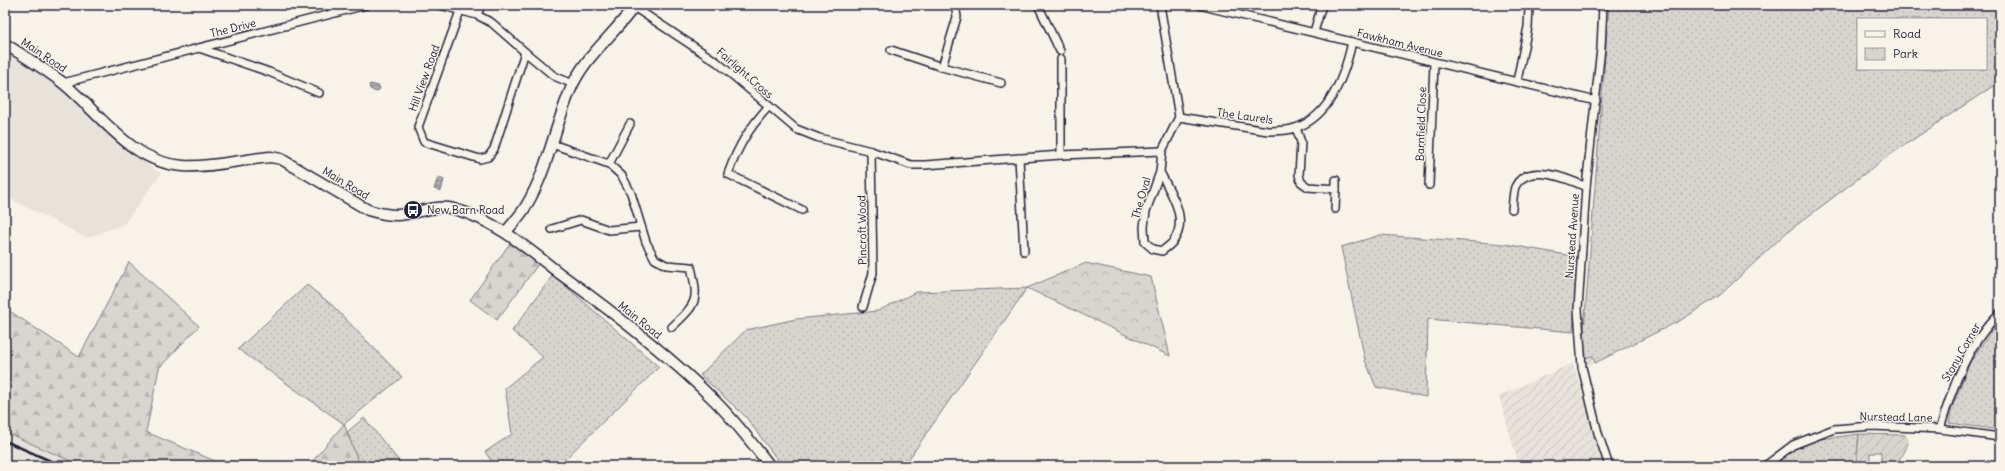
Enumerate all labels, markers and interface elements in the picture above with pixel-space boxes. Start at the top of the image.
street label: The Drive [209,16,257,40]
legend [1857,18,1987,70]
street label: Fawkham Avenue [1356,26,1444,60]
text: Road [1893,26,1921,41]
street label: Main Road [18,35,70,76]
street label: Hill View Road [405,42,443,113]
street label: Fairlight Cross [714,45,776,101]
text: Park [1893,46,1918,61]
street label: Barnfield Close [1413,86,1429,162]
street label: The Laurels [1216,105,1274,127]
street label: Main Road [320,164,373,203]
street label: The Oval [1128,175,1154,221]
street label: Nurstead Avenue [1562,193,1582,279]
street label: Pincroft Wood [854,194,870,265]
bus stop icon: New Barn Road [402,199,424,221]
place label: New Barn Road [427,203,505,217]
street label: Main Road [615,298,665,342]
street label: Stony Corner [1939,320,1984,384]
street label: Nurstead Lane [1860,409,1933,425]

